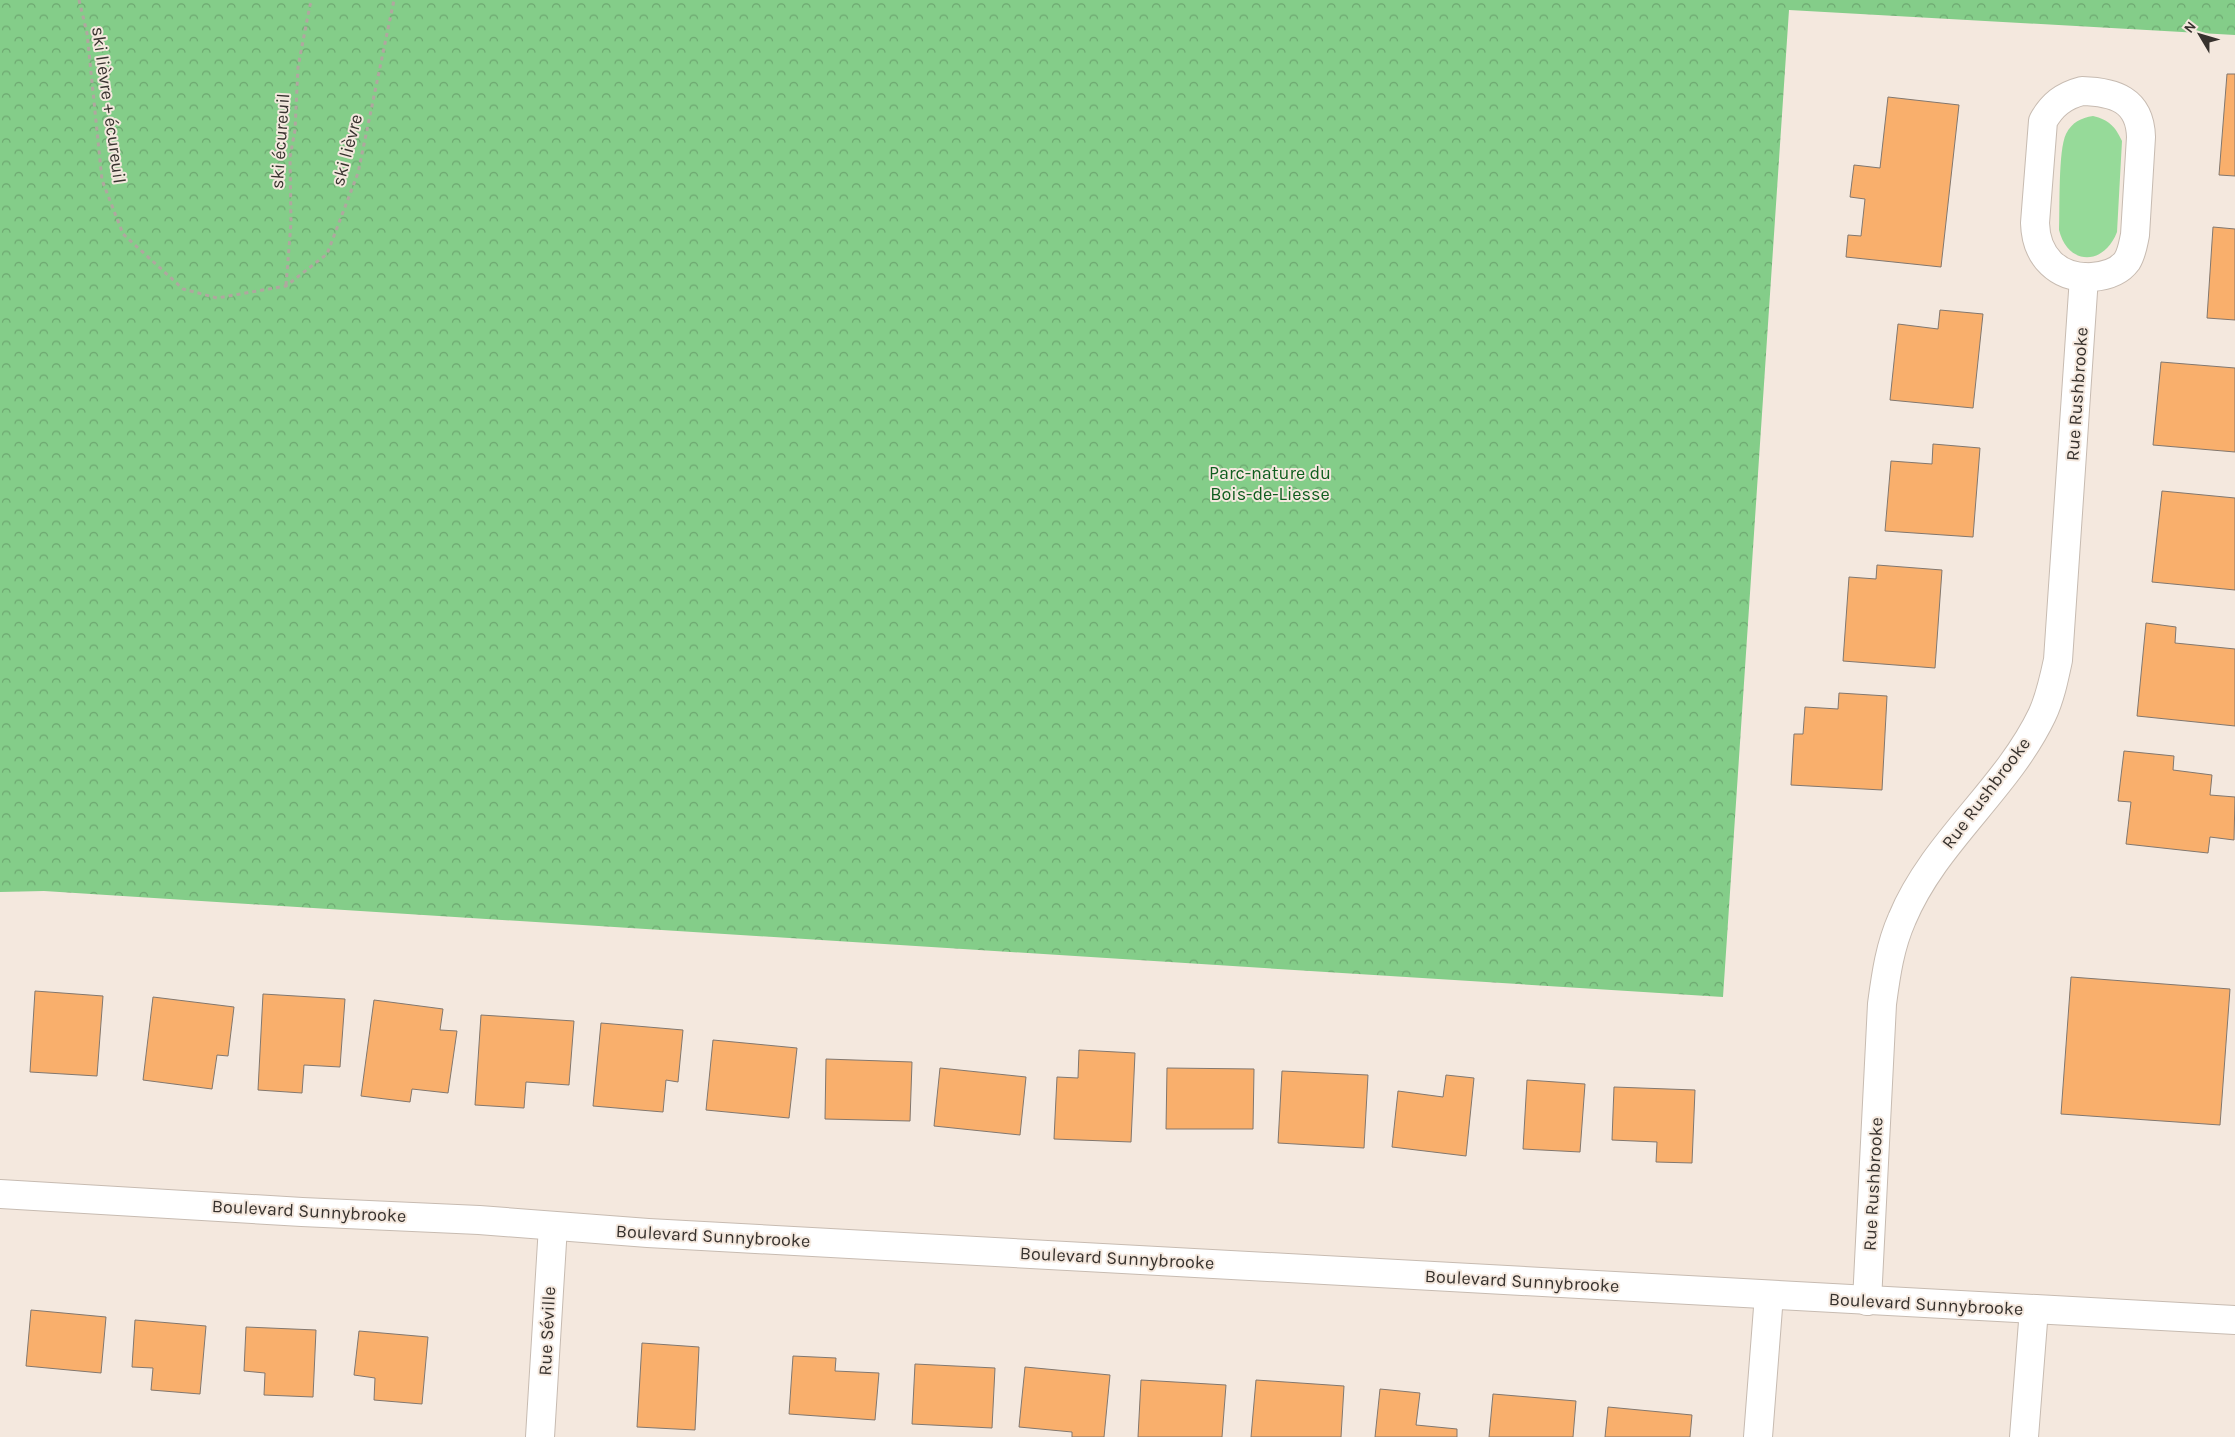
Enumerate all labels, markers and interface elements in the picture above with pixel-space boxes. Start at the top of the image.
north arrow [2175,10,2225,60]
text: N [2180,18,2200,36]
street label: ski lièvre + écureuil [87,25,131,185]
street label: ski écureuil [266,92,294,190]
street label: ski lièvre [327,112,367,188]
street label: Rue Rushbrooke [2061,326,2093,462]
park label: Parc-nature du Bois-de-Liesse [1209,462,1331,505]
street label: Rue Rushbrooke [1937,733,2035,853]
street label: Rue Rushbrooke [1859,1117,1887,1251]
street label: Boulevard Sunnybrooke [211,1195,407,1227]
street label: Boulevard Sunnybrooke [615,1220,811,1252]
street label: Boulevard Sunnybrooke [1019,1242,1215,1274]
street label: Boulevard Sunnybrooke [1424,1265,1620,1297]
street label: Rue Séville [534,1286,560,1376]
street label: Boulevard Sunnybrooke [1828,1288,2024,1320]

